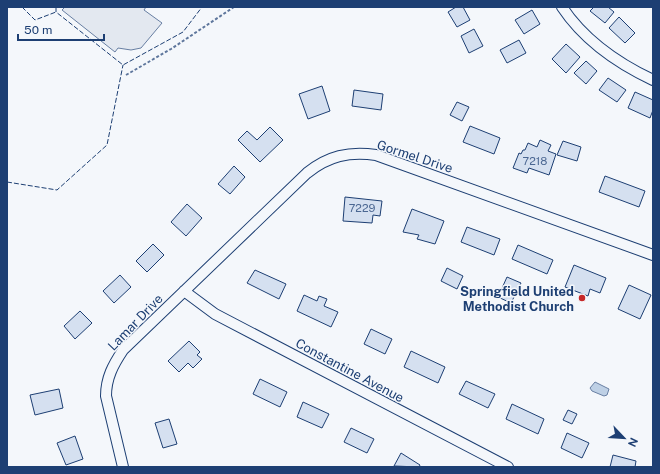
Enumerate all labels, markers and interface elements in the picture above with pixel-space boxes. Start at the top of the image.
scale bar [18,16,104,42]
text: 50 m [24,23,52,37]
street label: Gormel Drive [375,137,455,176]
house number: 7218 [523,155,547,167]
house number: 7229 [349,202,375,214]
place label: Springfield United Methodist Church [460,284,574,314]
street label: Lamar Drive [105,291,166,354]
marker: Springfield United Methodist Church [577,293,587,303]
street label: Constantine Avenue [293,336,406,405]
north arrow [604,418,644,458]
text: N [626,436,640,449]

